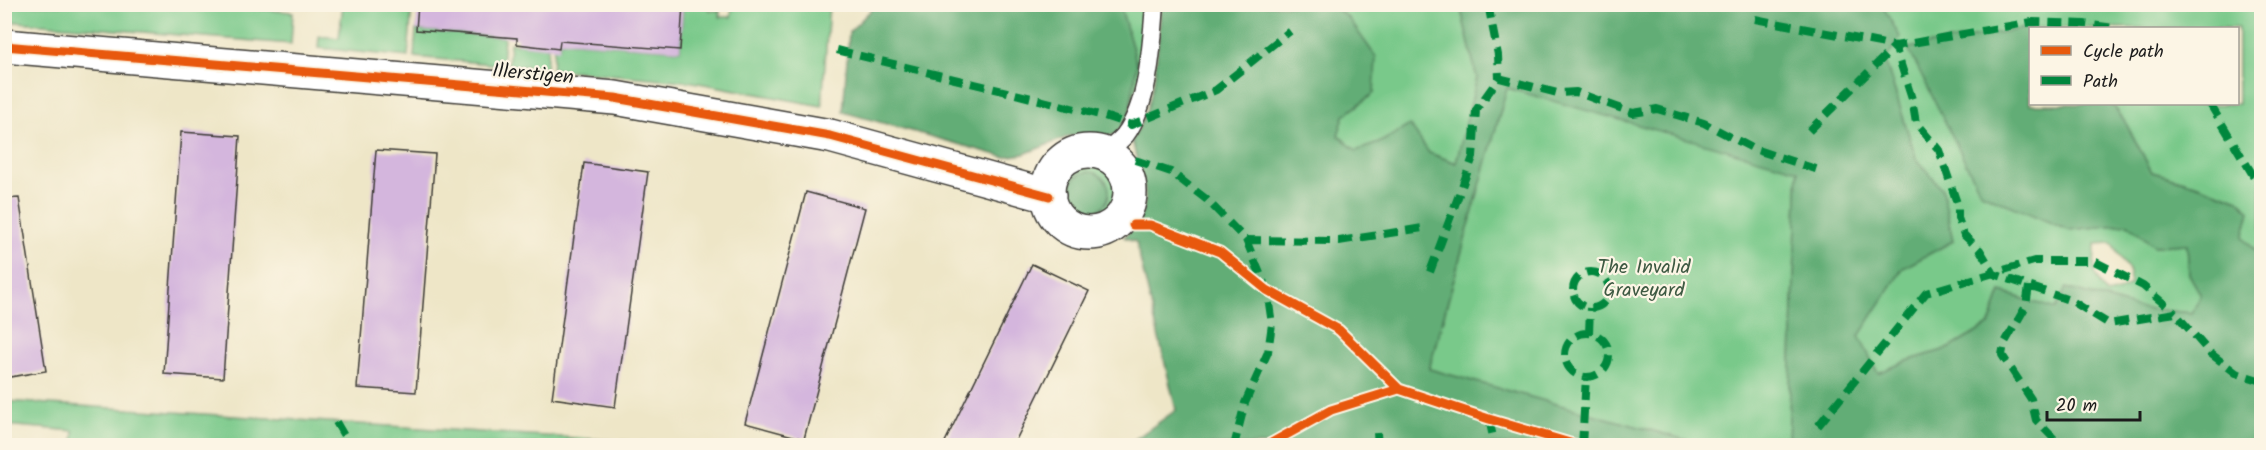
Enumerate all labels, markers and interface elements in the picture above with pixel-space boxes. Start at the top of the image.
legend [2029,27,2239,105]
text: Cycle path [2083,38,2164,67]
street label: Illerstigen [491,55,575,94]
text: Path [2083,68,2118,97]
park label: The Invalid Graveyard [1598,252,1691,307]
scale bar [2047,384,2140,422]
text: 20 m [2056,392,2097,421]

